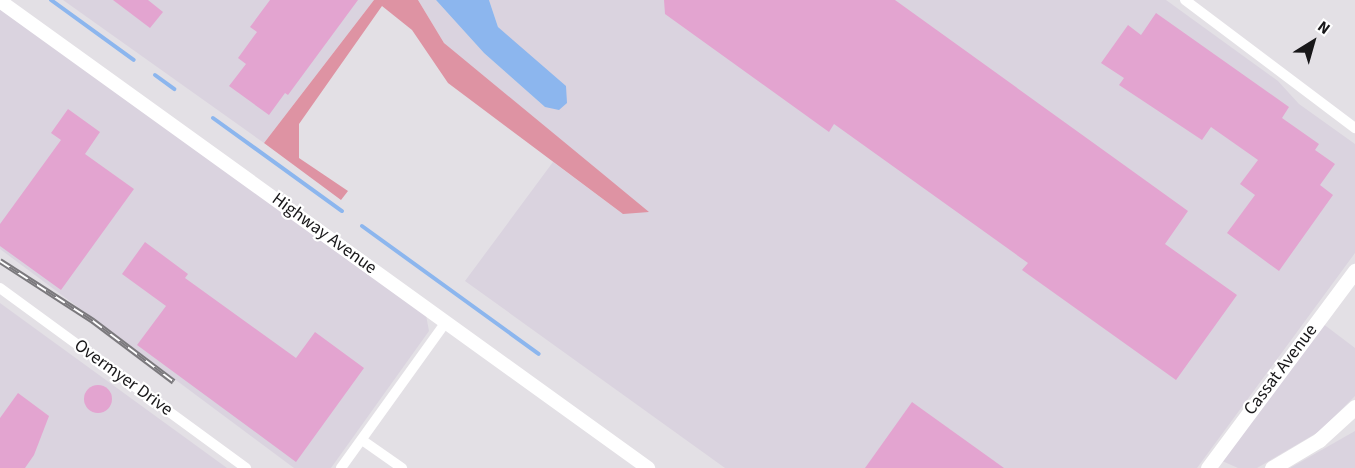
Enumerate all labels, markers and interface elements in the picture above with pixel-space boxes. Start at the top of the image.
north arrow [1283,12,1343,72]
text: N [1313,16,1335,40]
street label: Highway Avenue [267,189,381,279]
street label: Cassat Avenue [1240,320,1322,420]
street label: Overmyer Drive [70,335,176,421]

